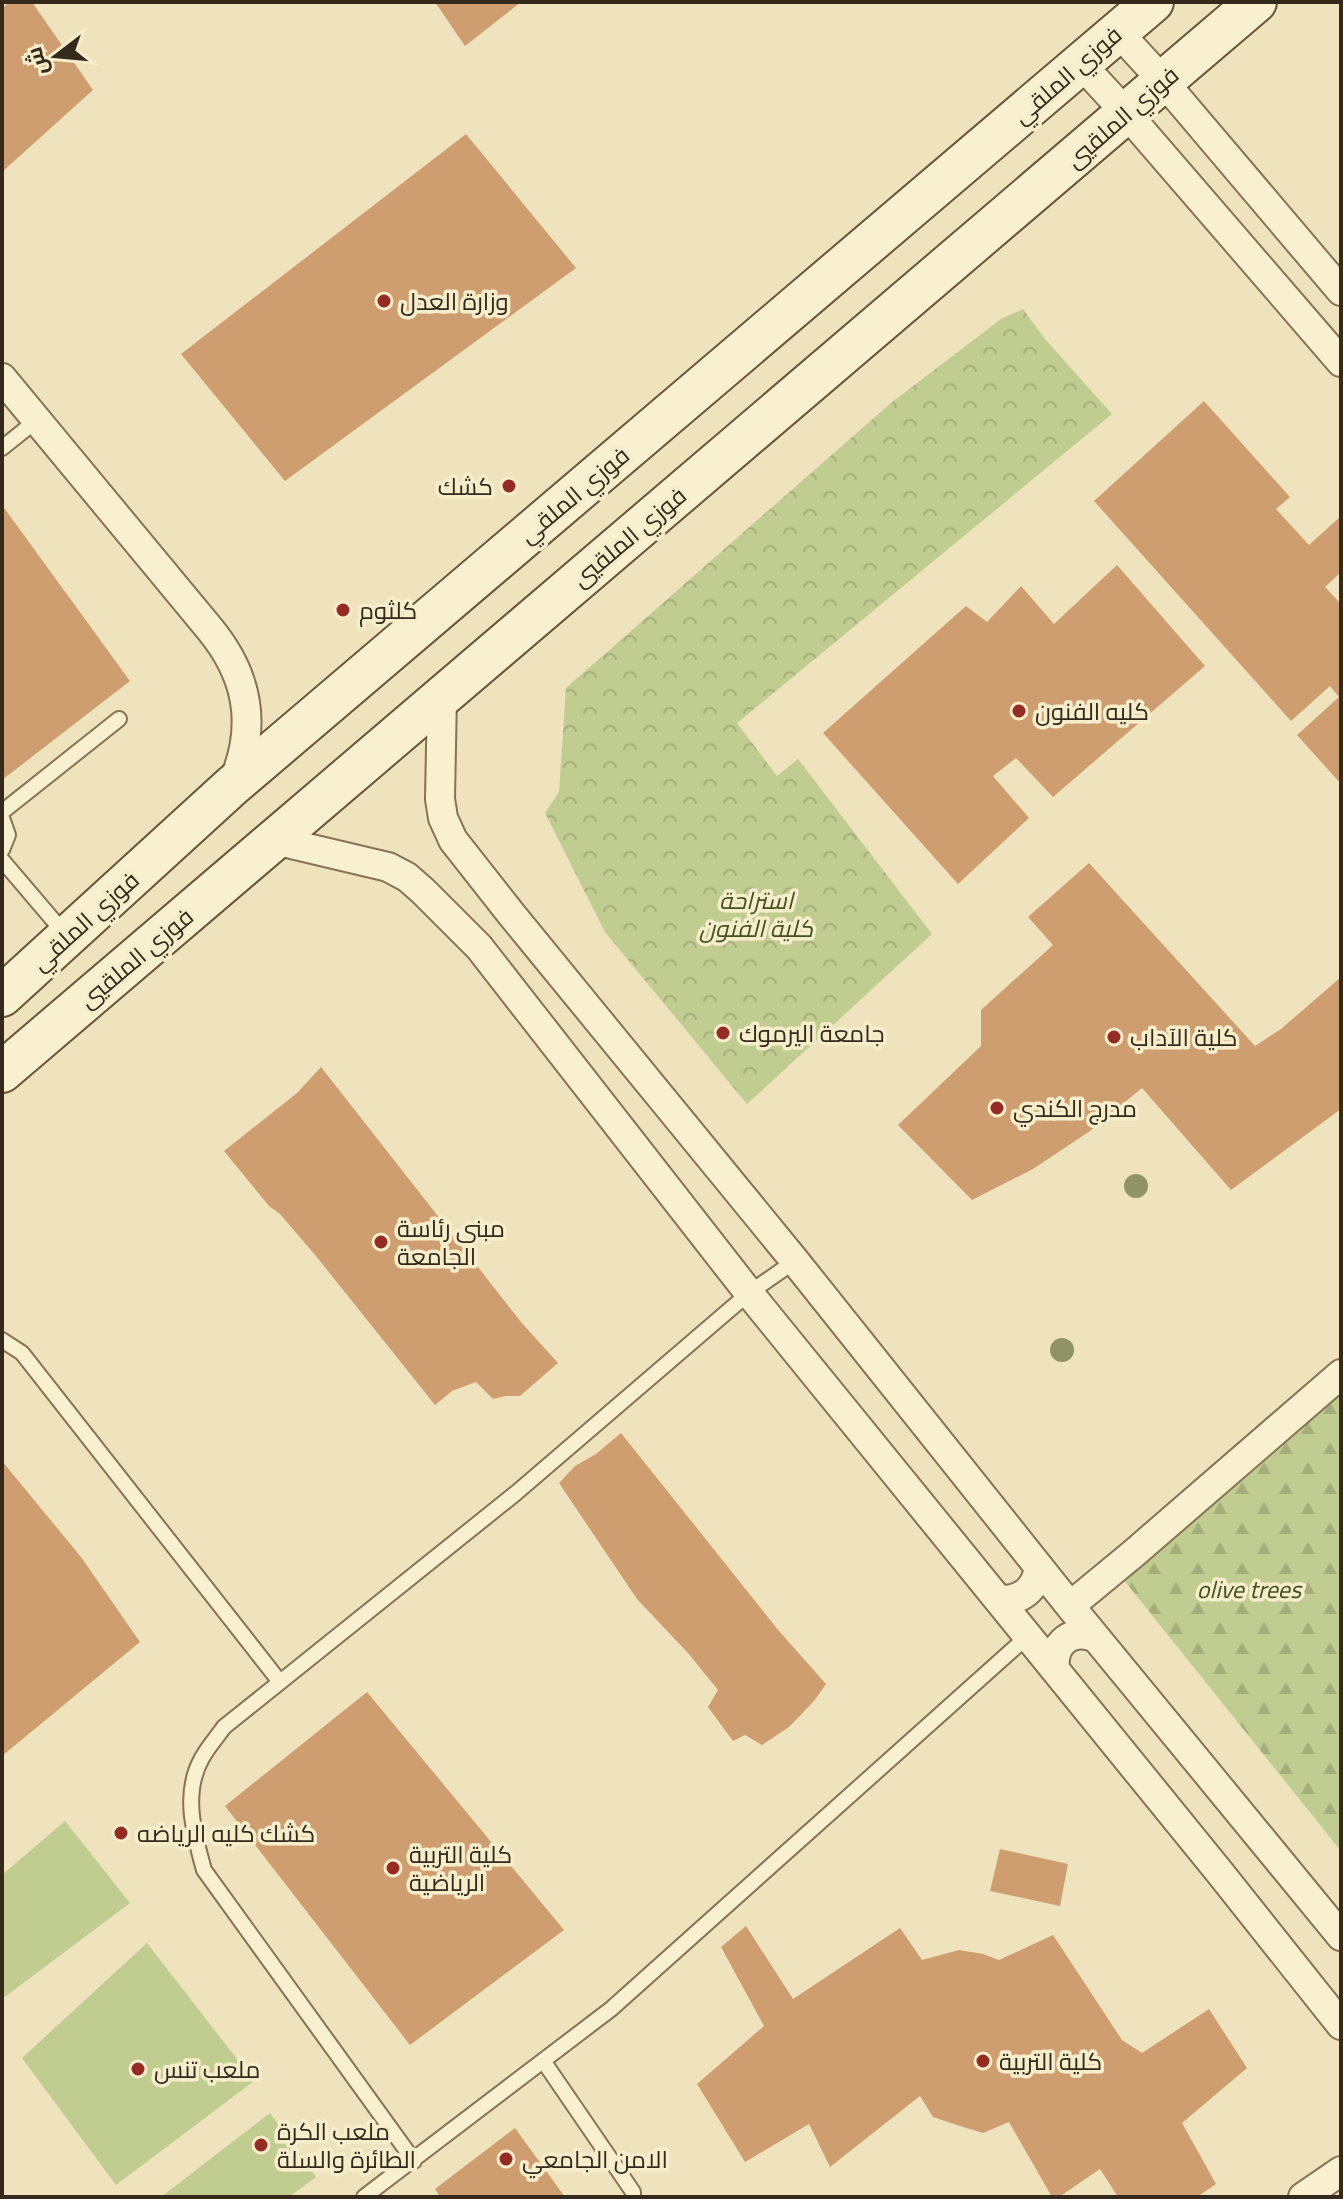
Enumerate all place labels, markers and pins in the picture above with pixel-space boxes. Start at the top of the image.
place label: وزارة العدل [400,279,509,324]
marker: وزارة العدل [375,292,393,310]
place label: كشك [438,464,493,509]
marker: كشك [500,477,518,495]
place label: كلثوم [359,588,417,633]
marker: كلثوم [334,601,352,619]
place label: كليه الفنون [1035,689,1149,734]
marker: كليه الفنون [1010,702,1028,720]
place label: جامعة اليرموك [739,1011,885,1056]
place label: كلية الآداب [1130,1015,1238,1060]
marker: جامعة اليرموك [714,1024,732,1042]
marker: كلية الآداب [1105,1028,1123,1046]
place label: مدرج الكندي [1013,1086,1137,1131]
marker: مدرج الكندي [988,1099,1006,1117]
place label: مبنى رئاسة الجامعة [397,1206,505,1279]
marker: مبنى رئاسة الجامعة [372,1233,390,1251]
place label: كشك كليه الرياضه [137,1811,315,1856]
marker: كشك كليه الرياضه [112,1824,130,1842]
place label: كلية التربية الرياضية [409,1832,512,1905]
marker: كلية التربية الرياضية [384,1859,402,1877]
place label: كلية التربية [999,2039,1102,2084]
place label: ملعب تنس [154,2047,260,2092]
marker: كلية التربية [974,2052,992,2070]
marker: ملعب تنس [129,2060,147,2078]
place label: ملعب الكرة الطائرة والسلة [277,2109,416,2182]
marker: ملعب الكرة الطائرة والسلة [252,2136,270,2154]
place label: الامن الجامعي [522,2137,668,2182]
marker: الامن الجامعي [497,2150,515,2168]

